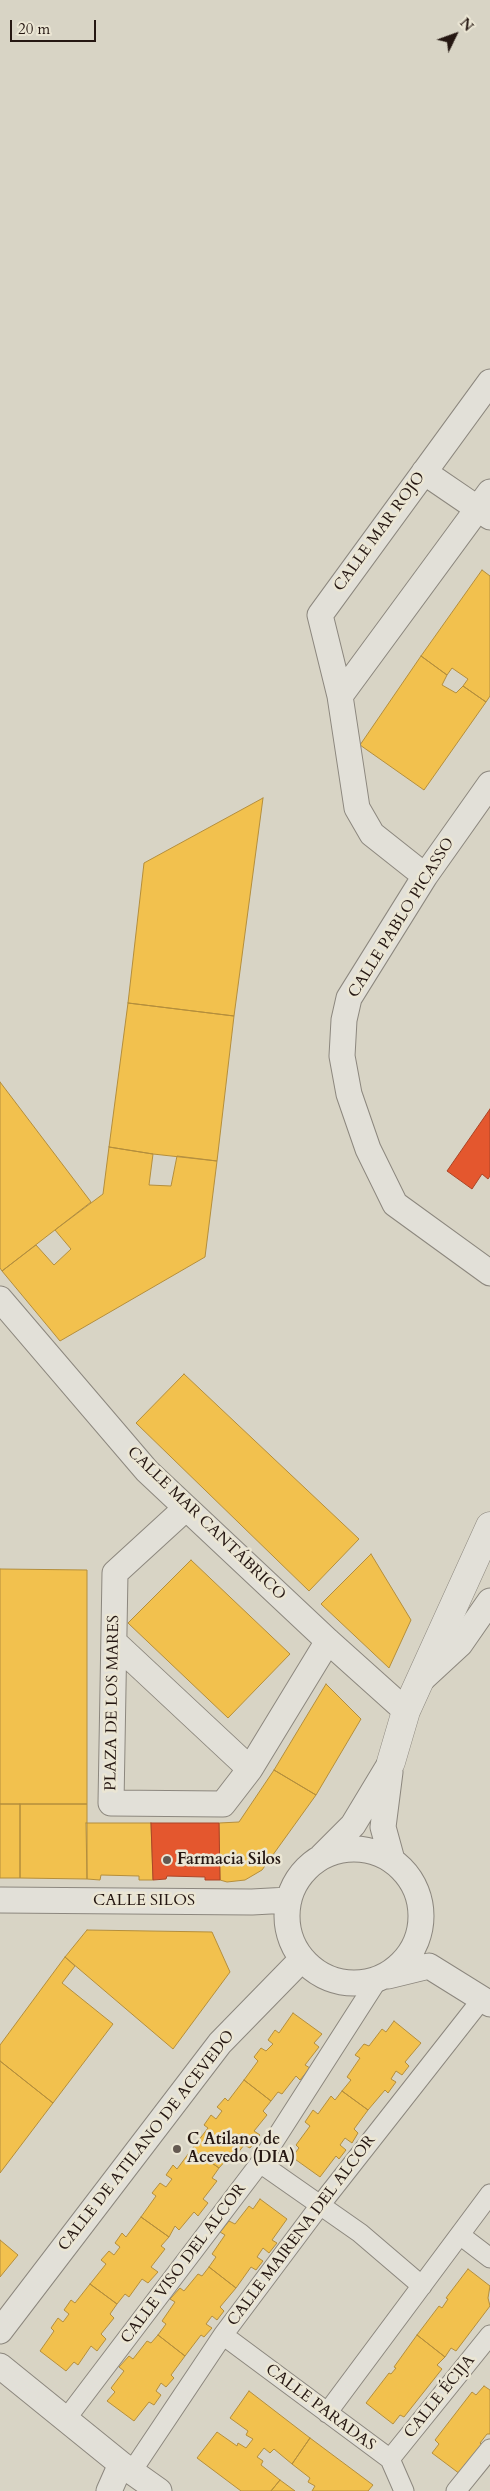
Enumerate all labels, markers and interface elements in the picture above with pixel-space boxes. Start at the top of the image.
scale bar [12,10,99,42]
north arrow [430,10,480,60]
text: N [455,14,478,36]
text: 20 m [18,19,50,39]
street label: CALLE MAR ROJO [330,468,430,596]
street label: CALLE PABLO PICASSO [345,834,459,1002]
street label: CALLE MAR CANTÁBRICO [123,1443,289,1605]
street label: PLAZA DE LOS MARES [102,1615,124,1791]
place label: Farmacia Silos [177,1850,281,1870]
marker: Farmacia Silos [161,1854,173,1866]
street label: CALLE SILOS [93,1891,195,1911]
street label: CALLE DE ATILANO DE ACEVEDO [55,2027,239,2255]
place label: C Atilano de Acevedo (DIA) [187,2130,295,2168]
street label: CALLE MAIRENA DEL ALCOR [224,2132,380,2330]
marker: C Atilano de Acevedo (DIA) [171,2143,183,2155]
street label: CALLE VISO DEL ALCOR [117,2180,251,2348]
street label: CALLE ÉCIJA [401,2352,479,2442]
street label: CALLE PARADAS [261,2360,379,2456]

